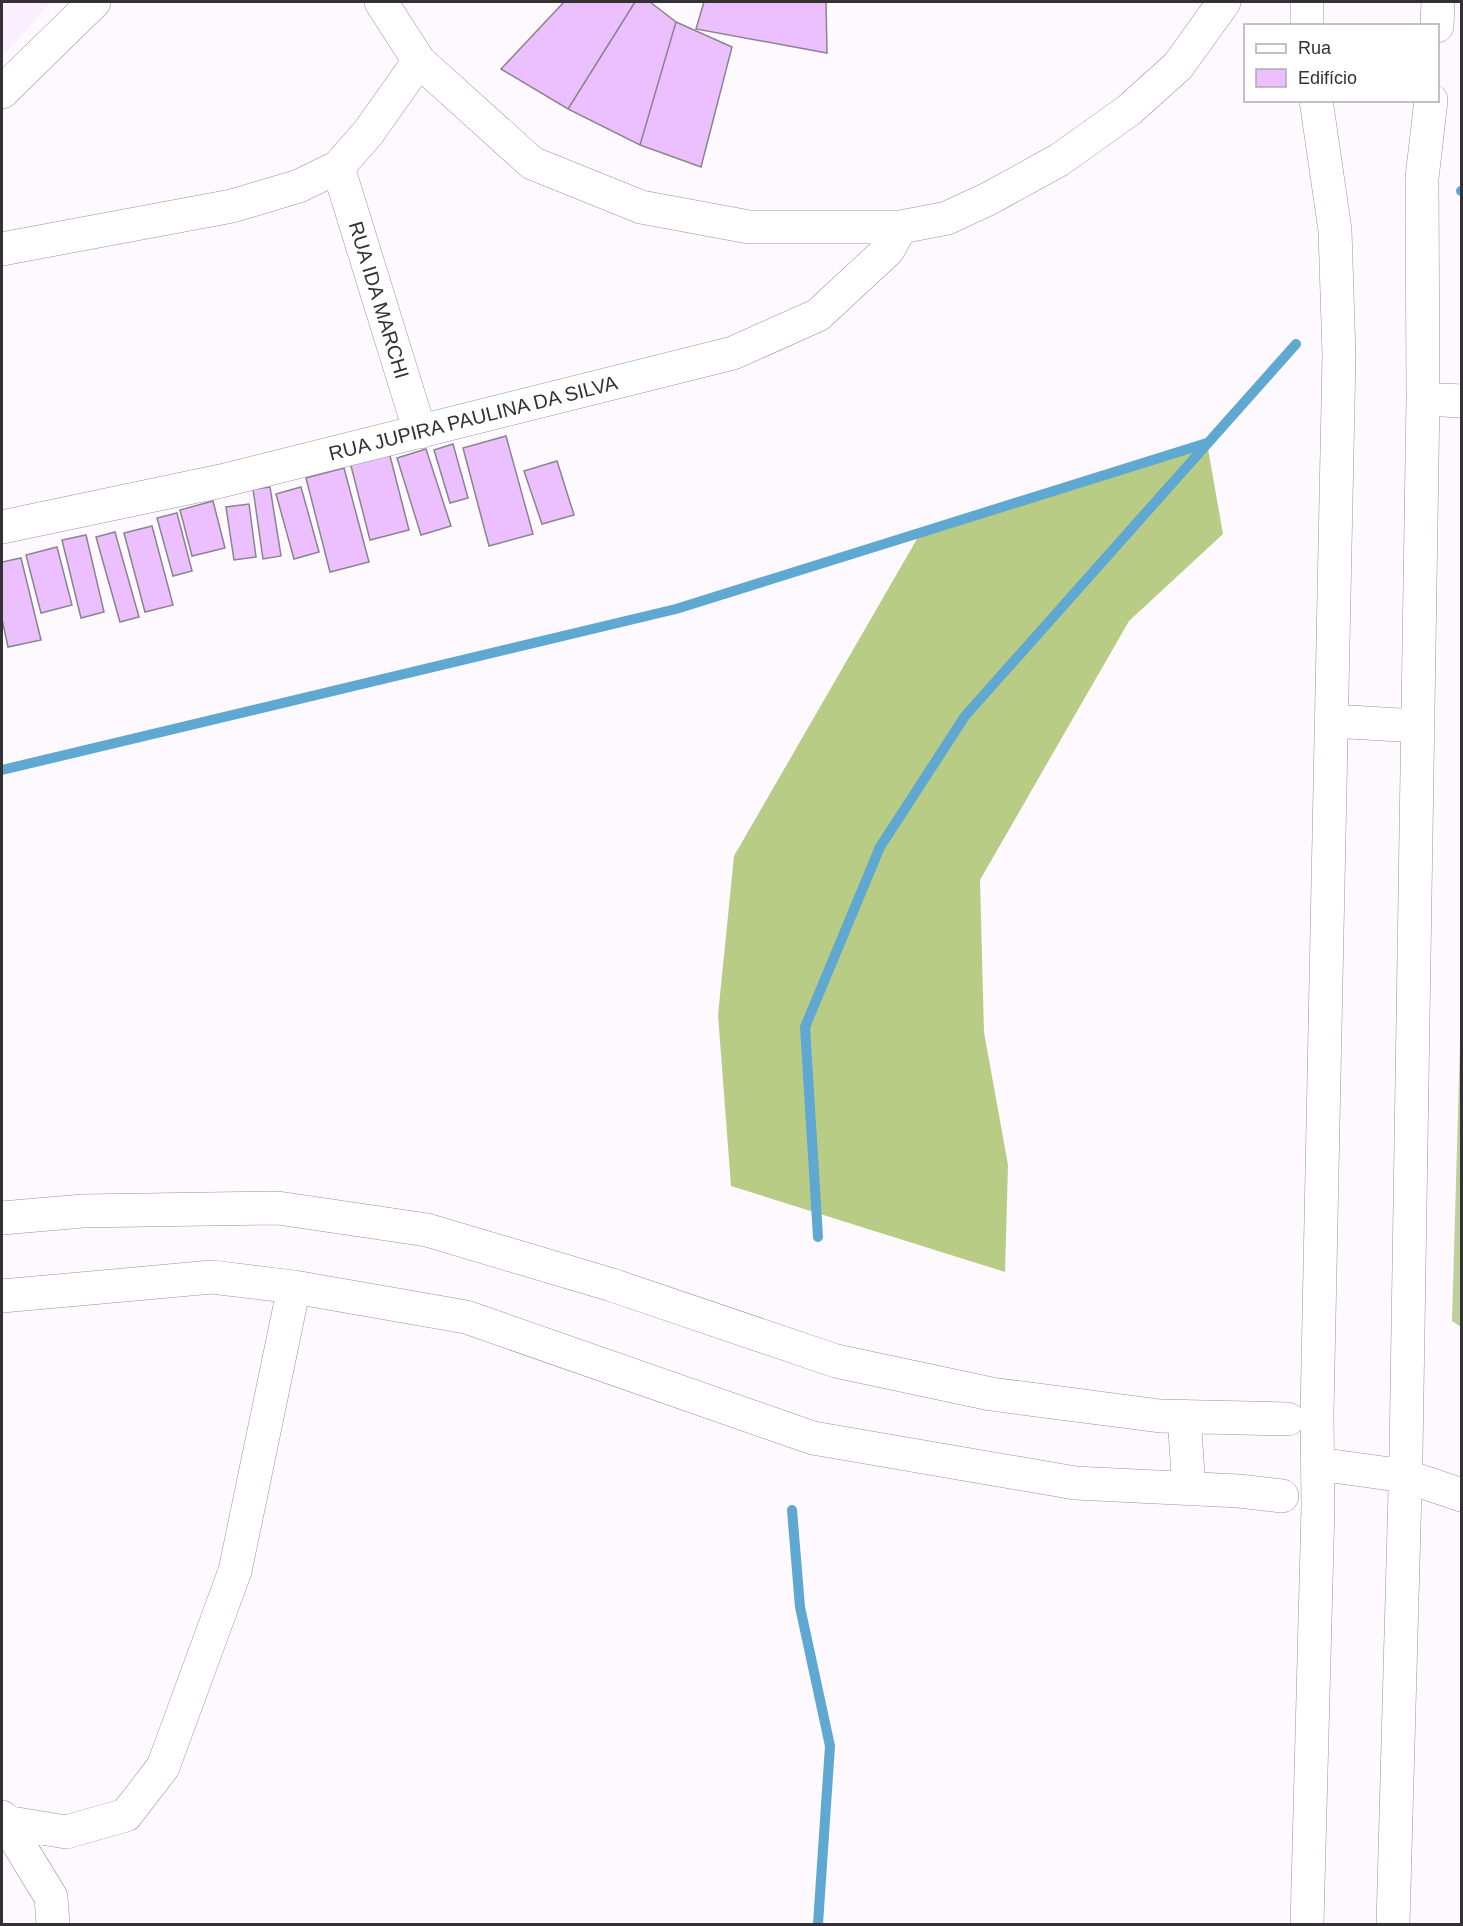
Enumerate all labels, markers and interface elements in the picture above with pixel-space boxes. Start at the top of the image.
legend [1244,24,1439,102]
text: Rua [1298,38,1332,58]
text: Edifício [1298,68,1357,88]
street label: RUA IDA MARCHI [345,219,413,381]
street label: RUA JUPIRA PAULINA DA SILVA [326,371,620,465]

